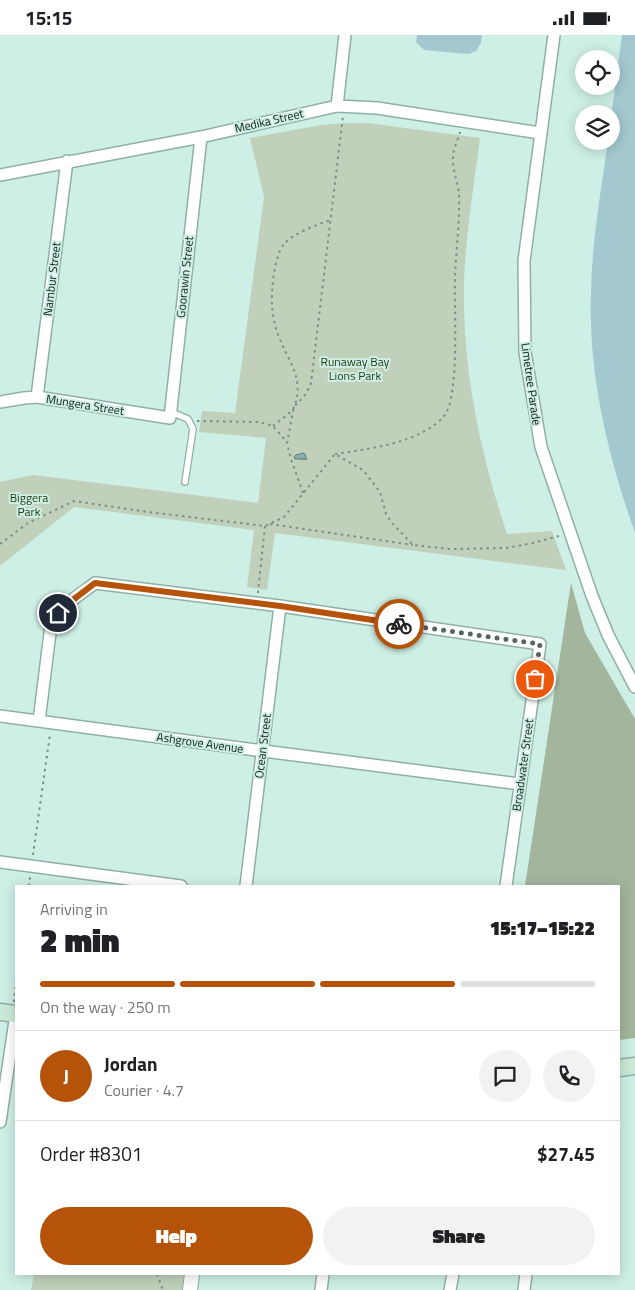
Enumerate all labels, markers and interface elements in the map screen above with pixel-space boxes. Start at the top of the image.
text: 15:15 [25,3,72,32]
map controls [575,50,620,150]
button: locate [575,50,620,95]
street label: Medika Street [232,103,306,138]
button: layers [575,105,620,150]
street label: Goorawin Street [171,234,198,319]
street label: Nambur Street [38,240,66,317]
street label: Limetree Parade [516,341,547,426]
park label: Runaway Bay Lions Park [321,352,390,385]
street label: Mungera Street [45,389,126,420]
park label: Biggera Park [10,488,48,521]
pin [37,592,79,634]
icon: home [44,599,72,627]
courier [374,599,424,649]
icon: bike [385,610,413,638]
pin [514,658,556,700]
icon: bag [521,665,549,693]
street label: Ocean Street [249,712,276,779]
street label: Broadwater Street [507,717,539,812]
street label: Ashgrove Avenue [155,727,245,758]
text: Arriving in [40,897,108,921]
text: 15:17–15:22 [490,913,595,942]
text: 2 min [40,916,120,964]
text: On the way · 250 m [40,995,171,1019]
text: Jordan [104,1049,157,1078]
button: chat [479,1050,531,1102]
button: phone [543,1050,595,1102]
text: J [63,1061,69,1090]
text: Courier · 4.7 [104,1078,184,1102]
text: Order #8301 [40,1139,142,1168]
text: $27.45 [537,1139,595,1168]
button: Help [40,1207,313,1265]
button: Share [323,1207,595,1265]

